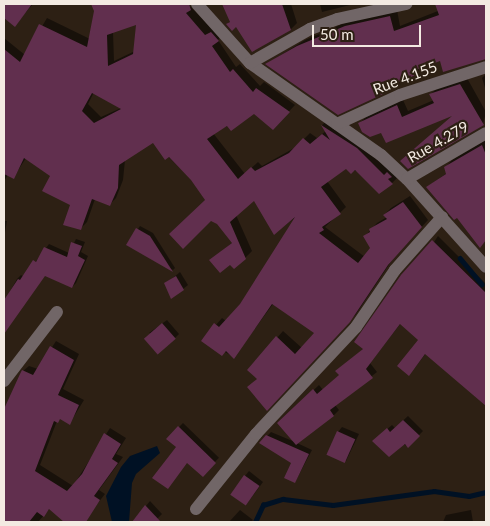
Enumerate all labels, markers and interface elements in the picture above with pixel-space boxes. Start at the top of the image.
scale bar [315,15,424,47]
text: 50 m [320,25,354,43]
street label: Rue 4.155 [370,57,440,99]
street label: Rue 4.279 [404,117,472,167]

